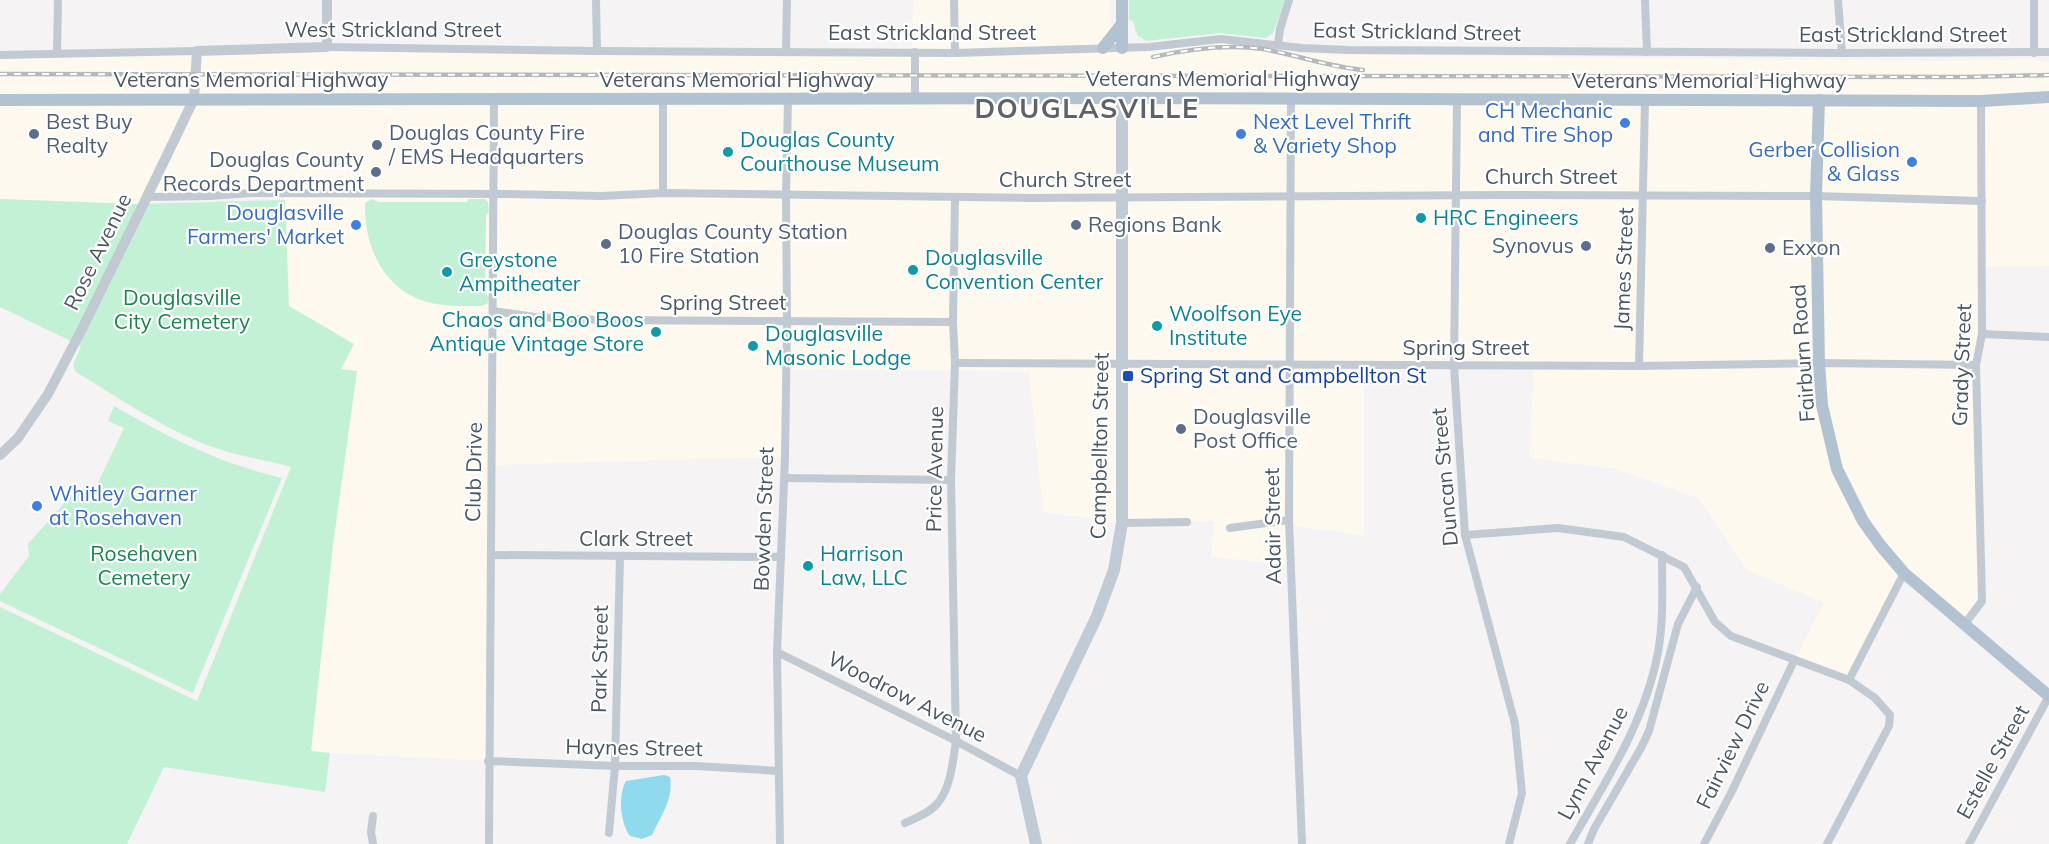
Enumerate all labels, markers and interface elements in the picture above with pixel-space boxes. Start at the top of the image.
street label: West Strickland Street [285,16,501,42]
street label: East Strickland Street [1313,16,1521,46]
street label: East Strickland Street [828,19,1036,45]
street label: East Strickland Street [1799,21,2007,47]
street label: Veterans Memorial Highway [1085,65,1361,91]
street label: Veterans Memorial Highway [113,66,389,92]
street label: Veterans Memorial Highway [599,66,875,92]
street label: Veterans Memorial Highway [1571,67,1847,93]
district label: DOUGLASVILLE [974,91,1200,125]
place label: CH Mechanic and Tire Shop [1478,97,1613,147]
place label: Best Buy Realty [46,108,132,158]
place label: Next Level Thrift & Variety Shop [1253,108,1411,158]
marker: CH Mechanic and Tire Shop [1618,116,1632,130]
place label: Douglas County Fire / EMS Headquarters [388,119,585,169]
place label: Douglas County Courthouse Museum [740,126,940,176]
marker: Best Buy Realty [27,127,41,141]
marker: Next Level Thrift & Variety Shop [1234,127,1248,141]
place label: Gerber Collision & Glass [1748,136,1900,186]
marker: Douglas County Fire / EMS Headquarters [370,138,384,152]
marker: Douglas County Courthouse Museum [721,145,735,159]
place label: Douglas County Records Department [163,146,364,196]
marker: Gerber Collision & Glass [1905,155,1919,169]
street label: Church Street [1485,163,1617,189]
marker: Douglas County Records Department [369,165,383,179]
street label: Church Street [999,166,1131,192]
street label: Rose Avenue [58,189,137,314]
place label: Douglasville Farmers' Market [187,199,344,249]
place label: HRC Engineers [1433,204,1579,230]
street label: James Street [1608,207,1638,331]
place label: Regions Bank [1088,211,1222,237]
marker: HRC Engineers [1414,211,1428,225]
marker: Douglasville Farmers' Market [349,218,363,232]
place label: Douglas County Station 10 Fire Station [618,218,848,268]
marker: Regions Bank [1069,218,1083,232]
place label: Synovus [1492,232,1574,258]
place label: Exxon [1782,234,1841,260]
marker: Douglas County Station 10 Fire Station [599,237,613,251]
marker: Synovus [1579,239,1593,253]
marker: Exxon [1763,241,1777,255]
place label: Douglasville Convention Center [925,244,1104,294]
place label: Greystone Ampitheater [459,246,581,296]
marker: Douglasville Convention Center [906,263,920,277]
marker: Greystone Ampitheater [440,265,454,279]
street label: Fairburn Road [1784,283,1820,423]
park label: Douglasville City Cemetery [114,284,250,334]
street label: Spring Street [660,289,786,315]
place label: Woolfson Eye Institute [1169,300,1302,350]
street label: Grady Street [1946,303,1976,427]
place label: Chaos and Boo Boos Antique Vintage Store [430,306,644,356]
marker: Woolfson Eye Institute [1150,319,1164,333]
place label: Douglasville Masonic Lodge [765,320,911,370]
marker: Chaos and Boo Boos Antique Vintage Store [649,325,663,339]
street label: Spring Street [1403,334,1529,360]
marker: Douglasville Masonic Lodge [746,339,760,353]
street label: Campbellton Street [1084,352,1114,540]
place label: Spring St and Campbellton St [1140,362,1427,388]
marker: Spring St and Campbellton St [1121,369,1135,383]
place label: Douglasville Post Office [1193,403,1311,453]
street label: Price Avenue [920,406,948,532]
street label: Duncan Street [1425,407,1463,547]
street label: Club Drive [459,422,487,522]
marker: Douglasville Post Office [1174,422,1188,436]
street label: Bowden Street [747,447,779,591]
street label: Adair Street [1258,467,1286,585]
place label: Whitley Garner at Rosehaven [49,480,197,530]
marker: Whitley Garner at Rosehaven [30,499,44,513]
street label: Clark Street [579,525,693,551]
park label: Rosehaven Cemetery [90,540,198,590]
place label: Harrison Law, LLC [820,540,908,590]
marker: Harrison Law, LLC [801,559,815,573]
street label: Park Street [585,605,613,713]
street label: Woodrow Avenue [824,645,991,747]
street label: Fairview Drive [1690,676,1774,813]
street label: Estelle Street [1950,700,2034,823]
street label: Lynn Avenue [1551,701,1633,824]
street label: Haynes Street [565,733,703,761]

